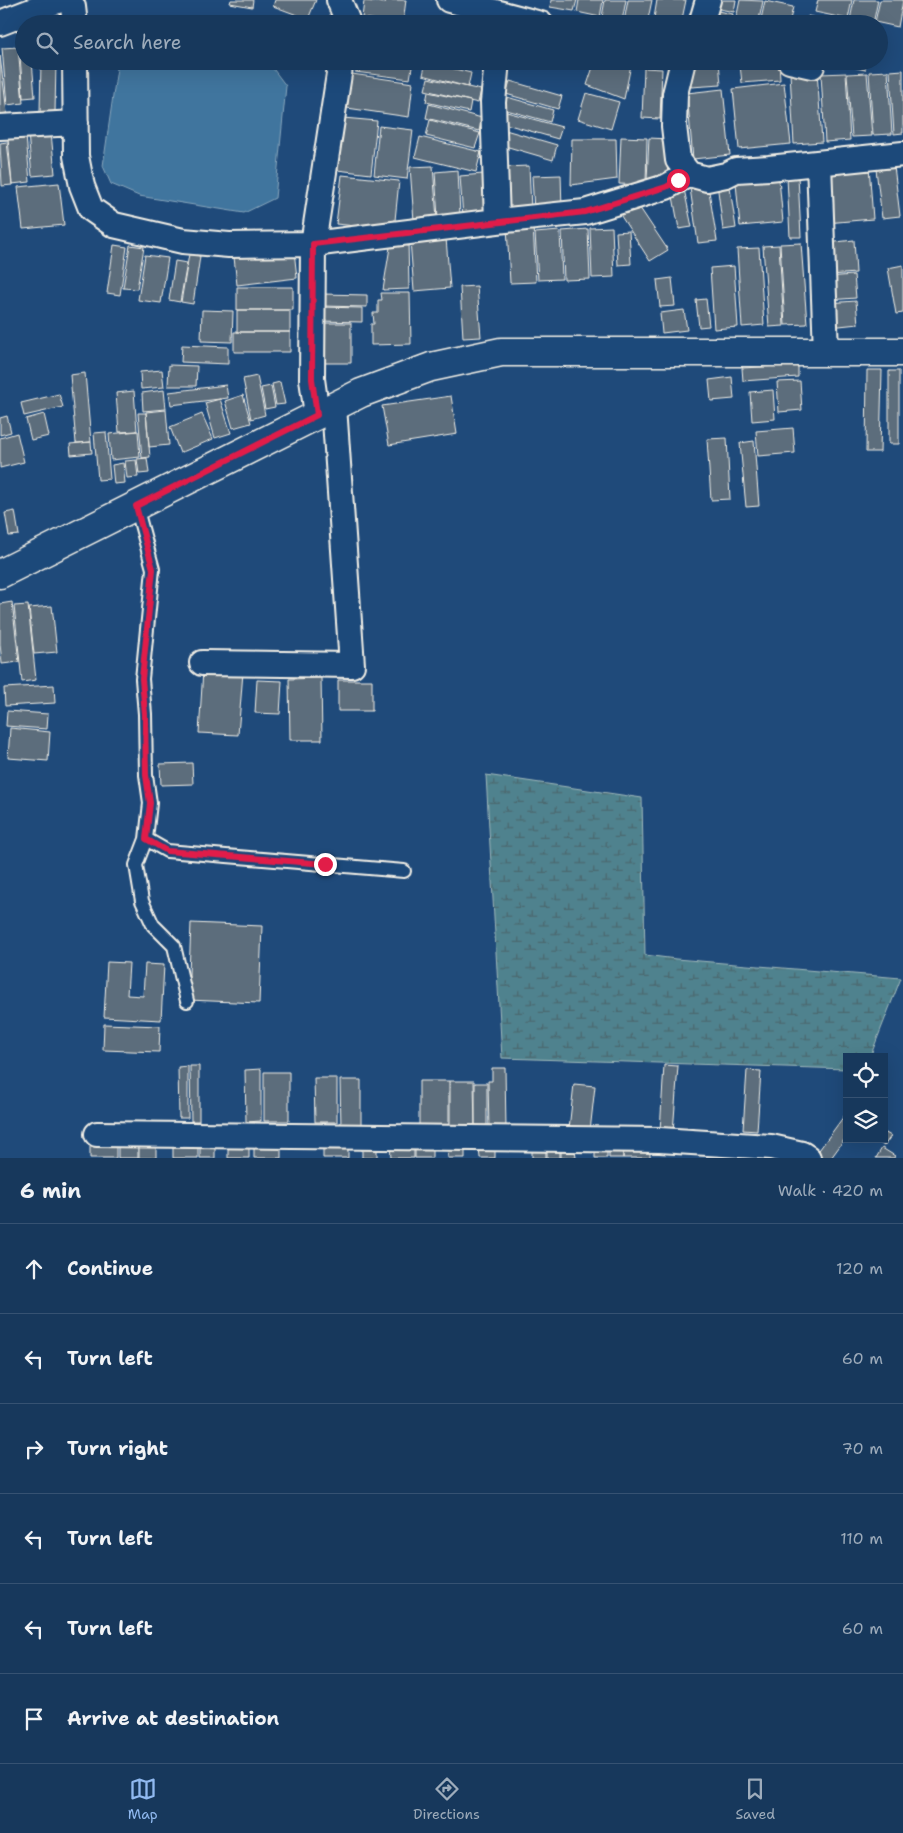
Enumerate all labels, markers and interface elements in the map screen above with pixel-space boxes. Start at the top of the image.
search box [15,15,888,70]
icon: search [33,29,61,57]
text: Search here [73,30,182,55]
route start [667,169,690,192]
route end [314,853,337,876]
map controls [843,1053,888,1143]
button: locate [843,1053,888,1098]
button: layers [843,1098,888,1143]
text: 6 min [20,1177,81,1205]
text: Walk · 420 m [778,1180,883,1201]
icon: ahead [20,1255,48,1283]
text: Continue [67,1256,153,1281]
text: 120 m [836,1258,883,1279]
icon: left [20,1345,48,1373]
text: Turn left [67,1346,153,1371]
text: 60 m [842,1348,883,1369]
icon: right [20,1435,48,1463]
text: Turn right [67,1436,168,1461]
text: 70 m [842,1438,883,1459]
icon: left [20,1525,48,1553]
text: Turn left [67,1526,153,1551]
text: 110 m [840,1528,883,1549]
icon: left [20,1615,48,1643]
text: Turn left [67,1616,153,1641]
text: 60 m [842,1618,883,1639]
icon: arrive [20,1705,48,1733]
text: Arrive at destination [67,1706,279,1731]
tab: Map [128,1775,158,1823]
tab: Directions [413,1775,480,1823]
tab: Saved [736,1775,775,1823]

